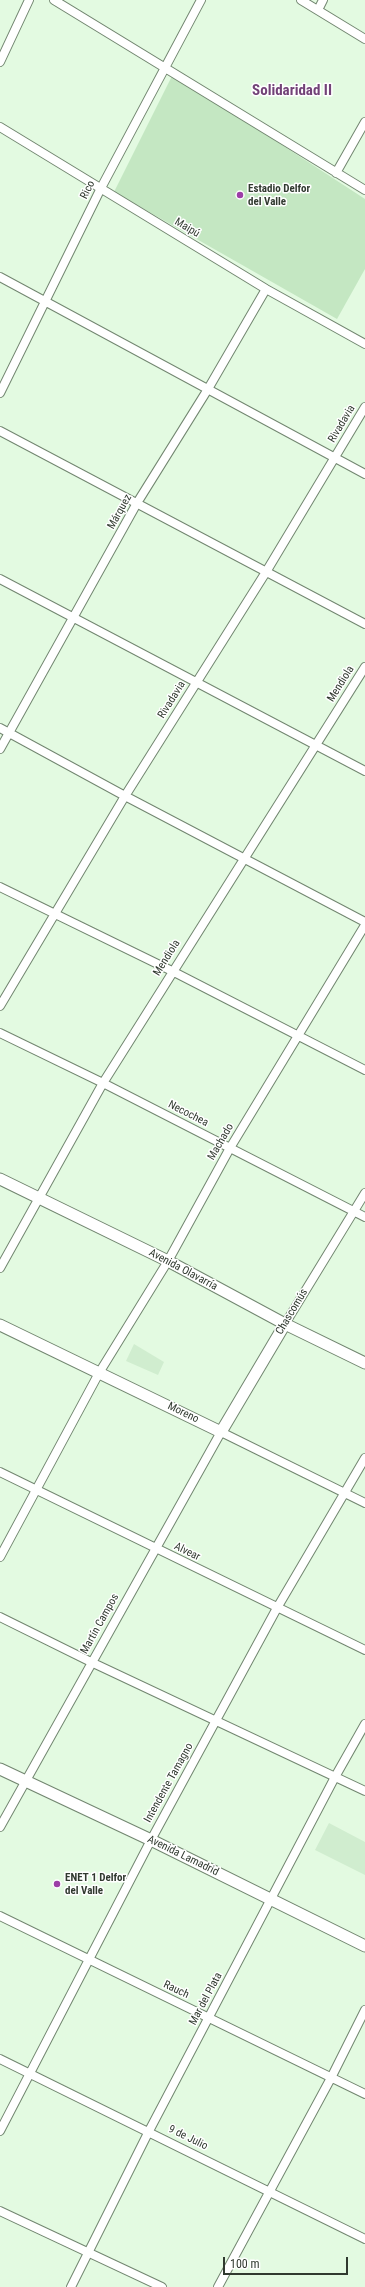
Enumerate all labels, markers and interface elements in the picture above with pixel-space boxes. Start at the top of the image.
district label: Solidaridad II [252,82,332,100]
street label: Rico [78,179,98,201]
place label: Estadio Delfor del Valle [248,182,310,208]
marker: Estadio Delfor del Valle [235,190,245,200]
street label: Maipú [172,215,202,241]
street label: Rivadavia [326,403,358,445]
street label: Márquez [105,492,135,532]
street label: Mendiola [325,664,357,704]
street label: Rivadavia [155,679,189,721]
street label: Mendiola [151,938,183,978]
street label: Necochea [166,1098,210,1130]
street label: Machado [205,1121,237,1163]
street label: Avenida Olavarría [146,1246,220,1294]
street label: Chascomús [273,1287,311,1337]
street label: Moreno [165,1400,201,1426]
street label: Alvear [172,1540,202,1564]
street label: Martín Campos [78,1592,122,1656]
street label: Intendente Tamagno [142,1741,196,1825]
street label: Avenida Lamadrid [145,1833,221,1879]
place label: ENET 1 Delfor del Valle [65,1871,126,1897]
marker: ENET 1 Delfor del Valle [52,1879,62,1889]
street label: Mar del Plata [187,1971,225,2027]
street label: Rauch [161,1978,191,2002]
street label: 9 de Julio [166,2123,210,2153]
scale bar [225,2249,350,2275]
text: 100 m [230,2257,260,2271]

